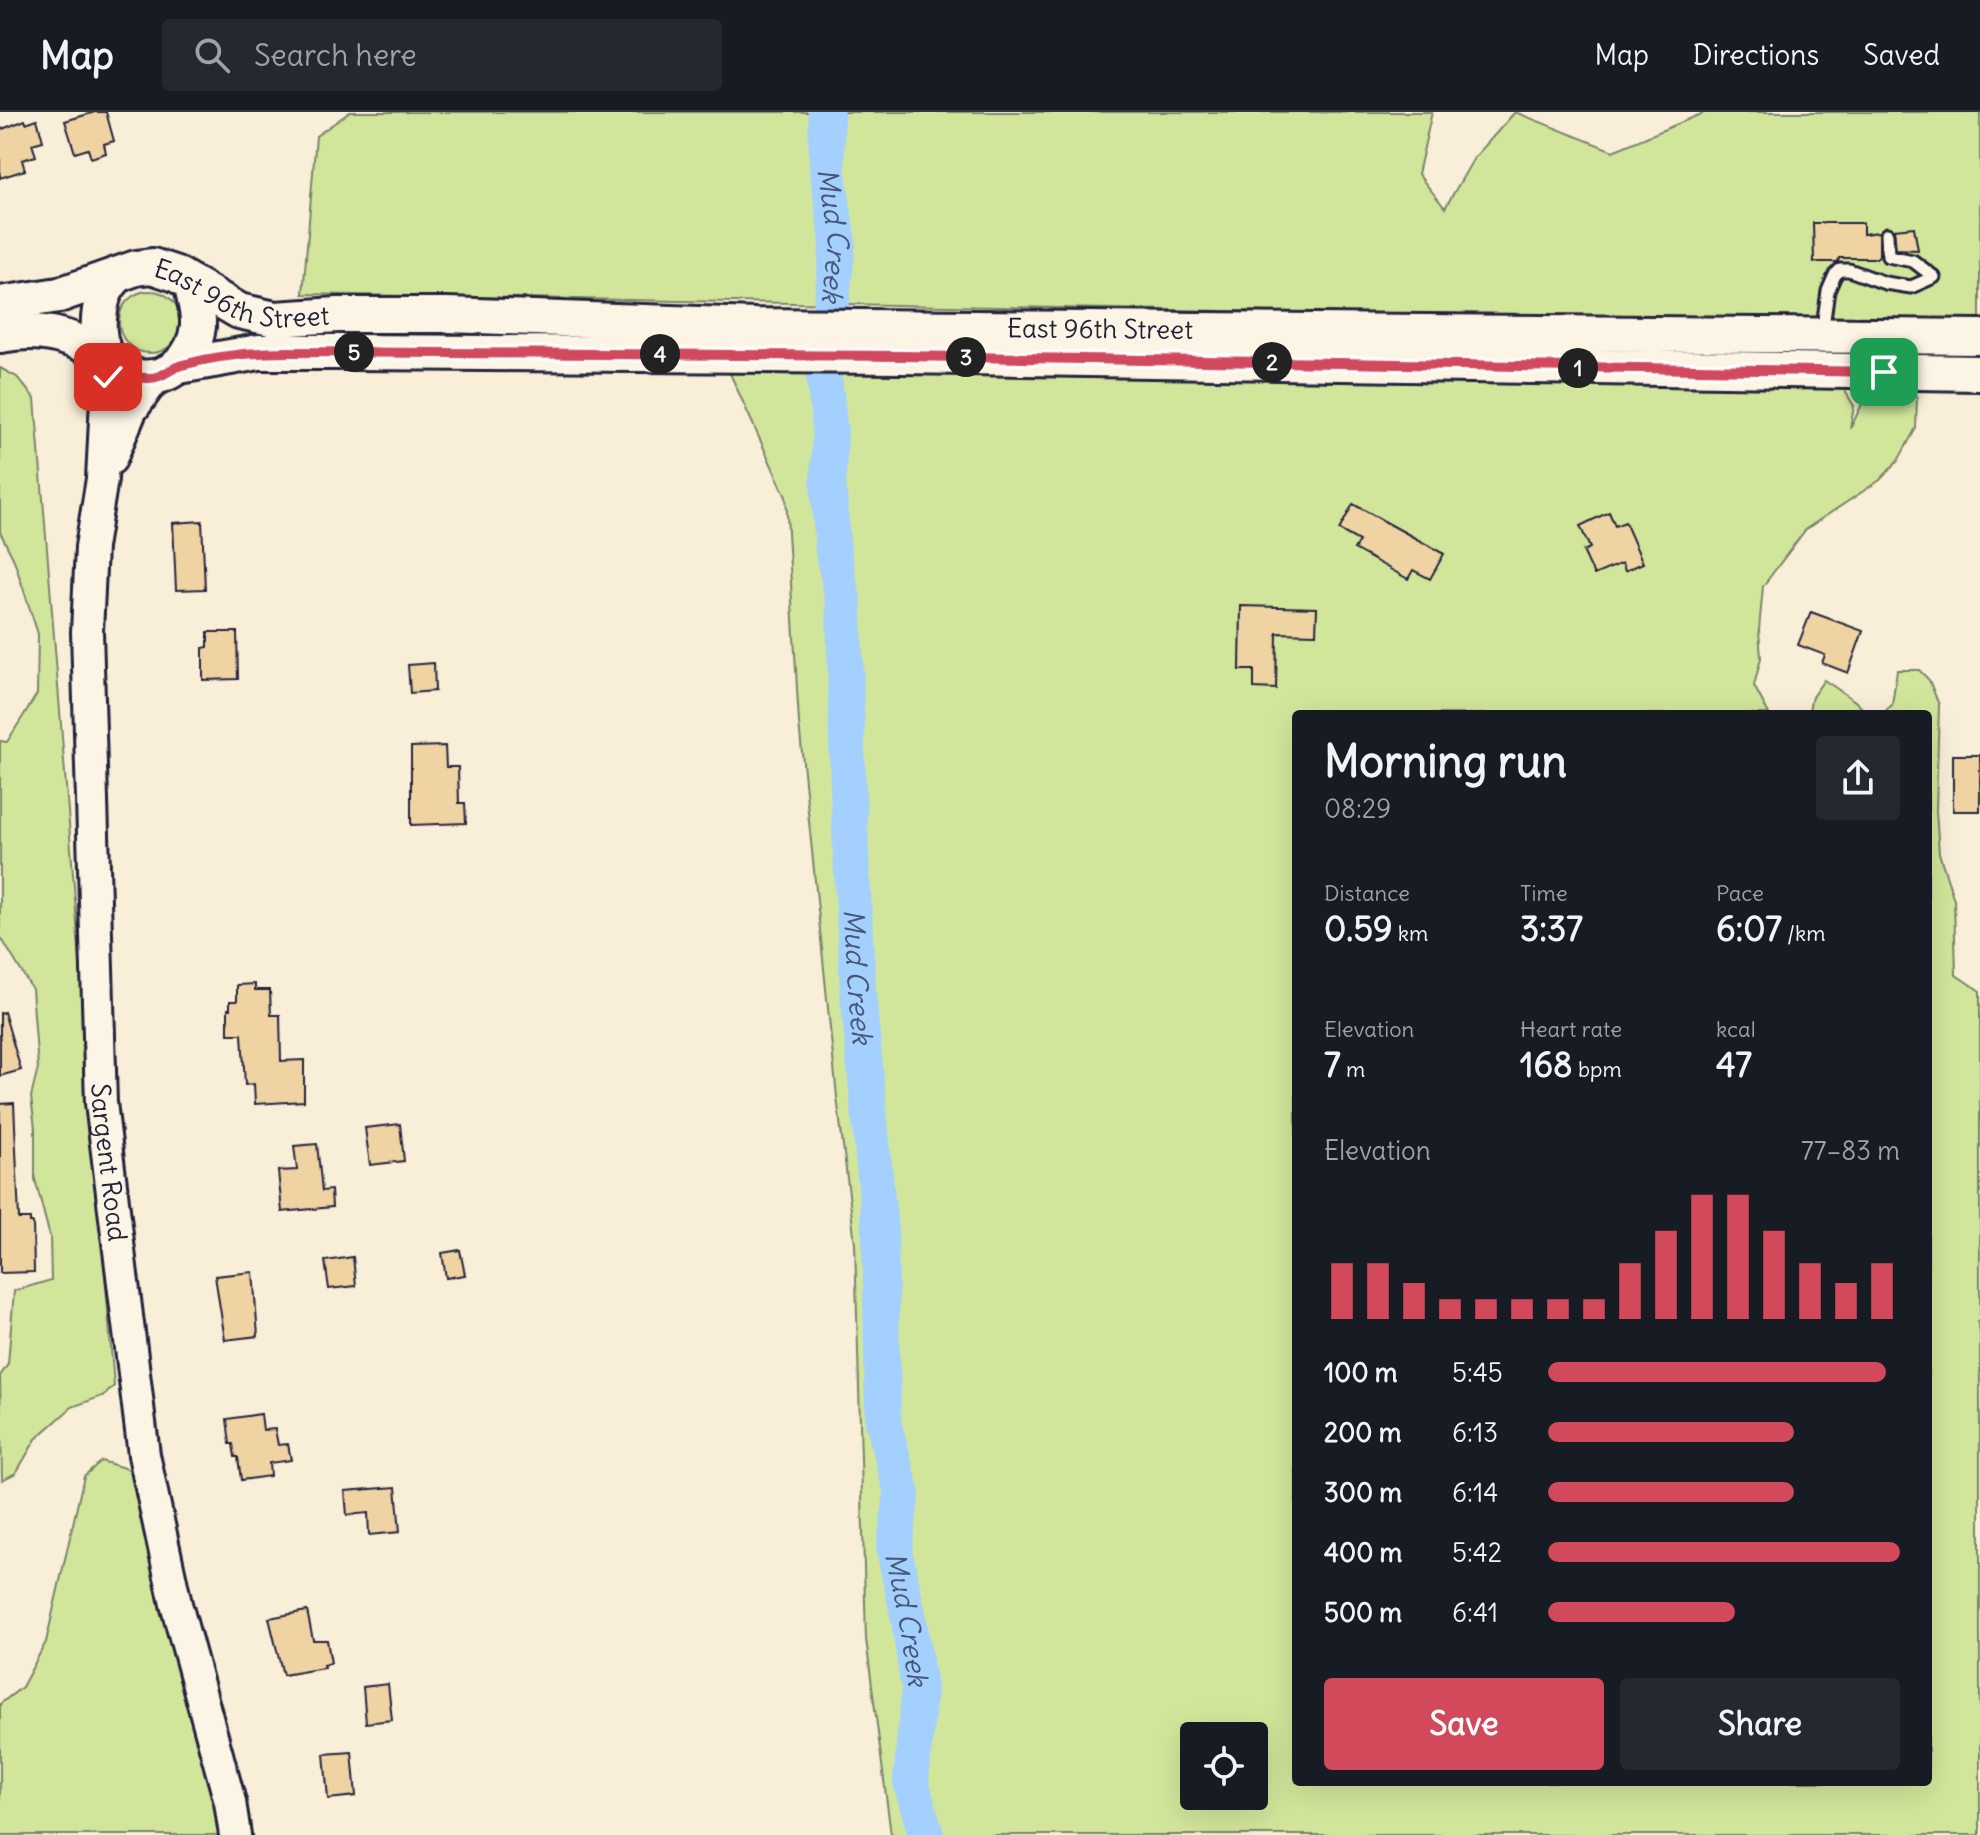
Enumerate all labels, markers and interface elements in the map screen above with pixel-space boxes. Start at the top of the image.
search box [162,19,722,91]
text: Map [40,32,114,79]
icon: search [190,33,234,77]
text: Search here [254,36,417,74]
text: Map [1594,37,1649,73]
text: Directions [1693,37,1819,73]
text: Saved [1863,37,1940,73]
water label: Mud Creek [809,166,857,306]
street label: East 96th Street [150,251,330,335]
street label: East 96th Street [1007,311,1193,346]
pin: 5 [334,332,374,372]
pin: 4 [640,334,680,374]
pin: 3 [946,337,986,377]
text: 5 [348,338,360,366]
pin [1850,338,1918,406]
text: 4 [654,340,666,368]
pin: 2 [1252,342,1292,382]
pin [74,343,142,411]
text: 3 [960,343,972,371]
text: 2 [1266,348,1278,376]
pin: 1 [1558,348,1598,388]
icon: arrive [1862,350,1906,394]
text: 1 [1574,354,1582,382]
icon: check [86,355,130,399]
text: Morning run [1324,734,1567,789]
button: share [1816,736,1900,820]
text: 08:29 [1324,792,1391,825]
text: Distance [1324,879,1410,907]
text: Time [1520,879,1568,907]
text: Pace [1716,879,1764,907]
text: 0.59 [1324,907,1393,950]
text: 3:37 [1520,907,1583,950]
text: 6:07 [1716,907,1782,950]
water label: Mud Creek [836,908,881,1047]
text: km [1393,919,1428,947]
text: /km [1782,919,1826,947]
text: Elevation [1324,1015,1414,1043]
text: Heart rate [1520,1015,1622,1043]
text: kcal [1716,1015,1756,1043]
text: 7 [1324,1043,1341,1086]
text: 168 [1520,1043,1573,1086]
text: 47 [1716,1043,1752,1086]
text: m [1341,1055,1365,1083]
text: bpm [1573,1055,1622,1083]
street label: Sargent Road [84,1083,135,1243]
text: Elevation [1324,1134,1431,1167]
text: 77–83 m [1801,1134,1900,1167]
text: 100 m [1324,1356,1398,1389]
text: 5:45 [1452,1356,1503,1389]
text: 200 m [1324,1416,1401,1449]
text: 6:13 [1452,1416,1498,1449]
text: 300 m [1324,1476,1402,1509]
text: 6:14 [1452,1476,1498,1509]
text: 400 m [1324,1536,1402,1569]
text: 5:42 [1452,1536,1502,1569]
water label: Mud Creek [877,1549,937,1690]
text: 500 m [1324,1596,1402,1629]
text: 6:41 [1452,1596,1498,1629]
button: Save [1324,1678,1604,1770]
button: Share [1620,1678,1900,1770]
map controls [1180,1722,1268,1810]
button: locate [1180,1722,1268,1810]

